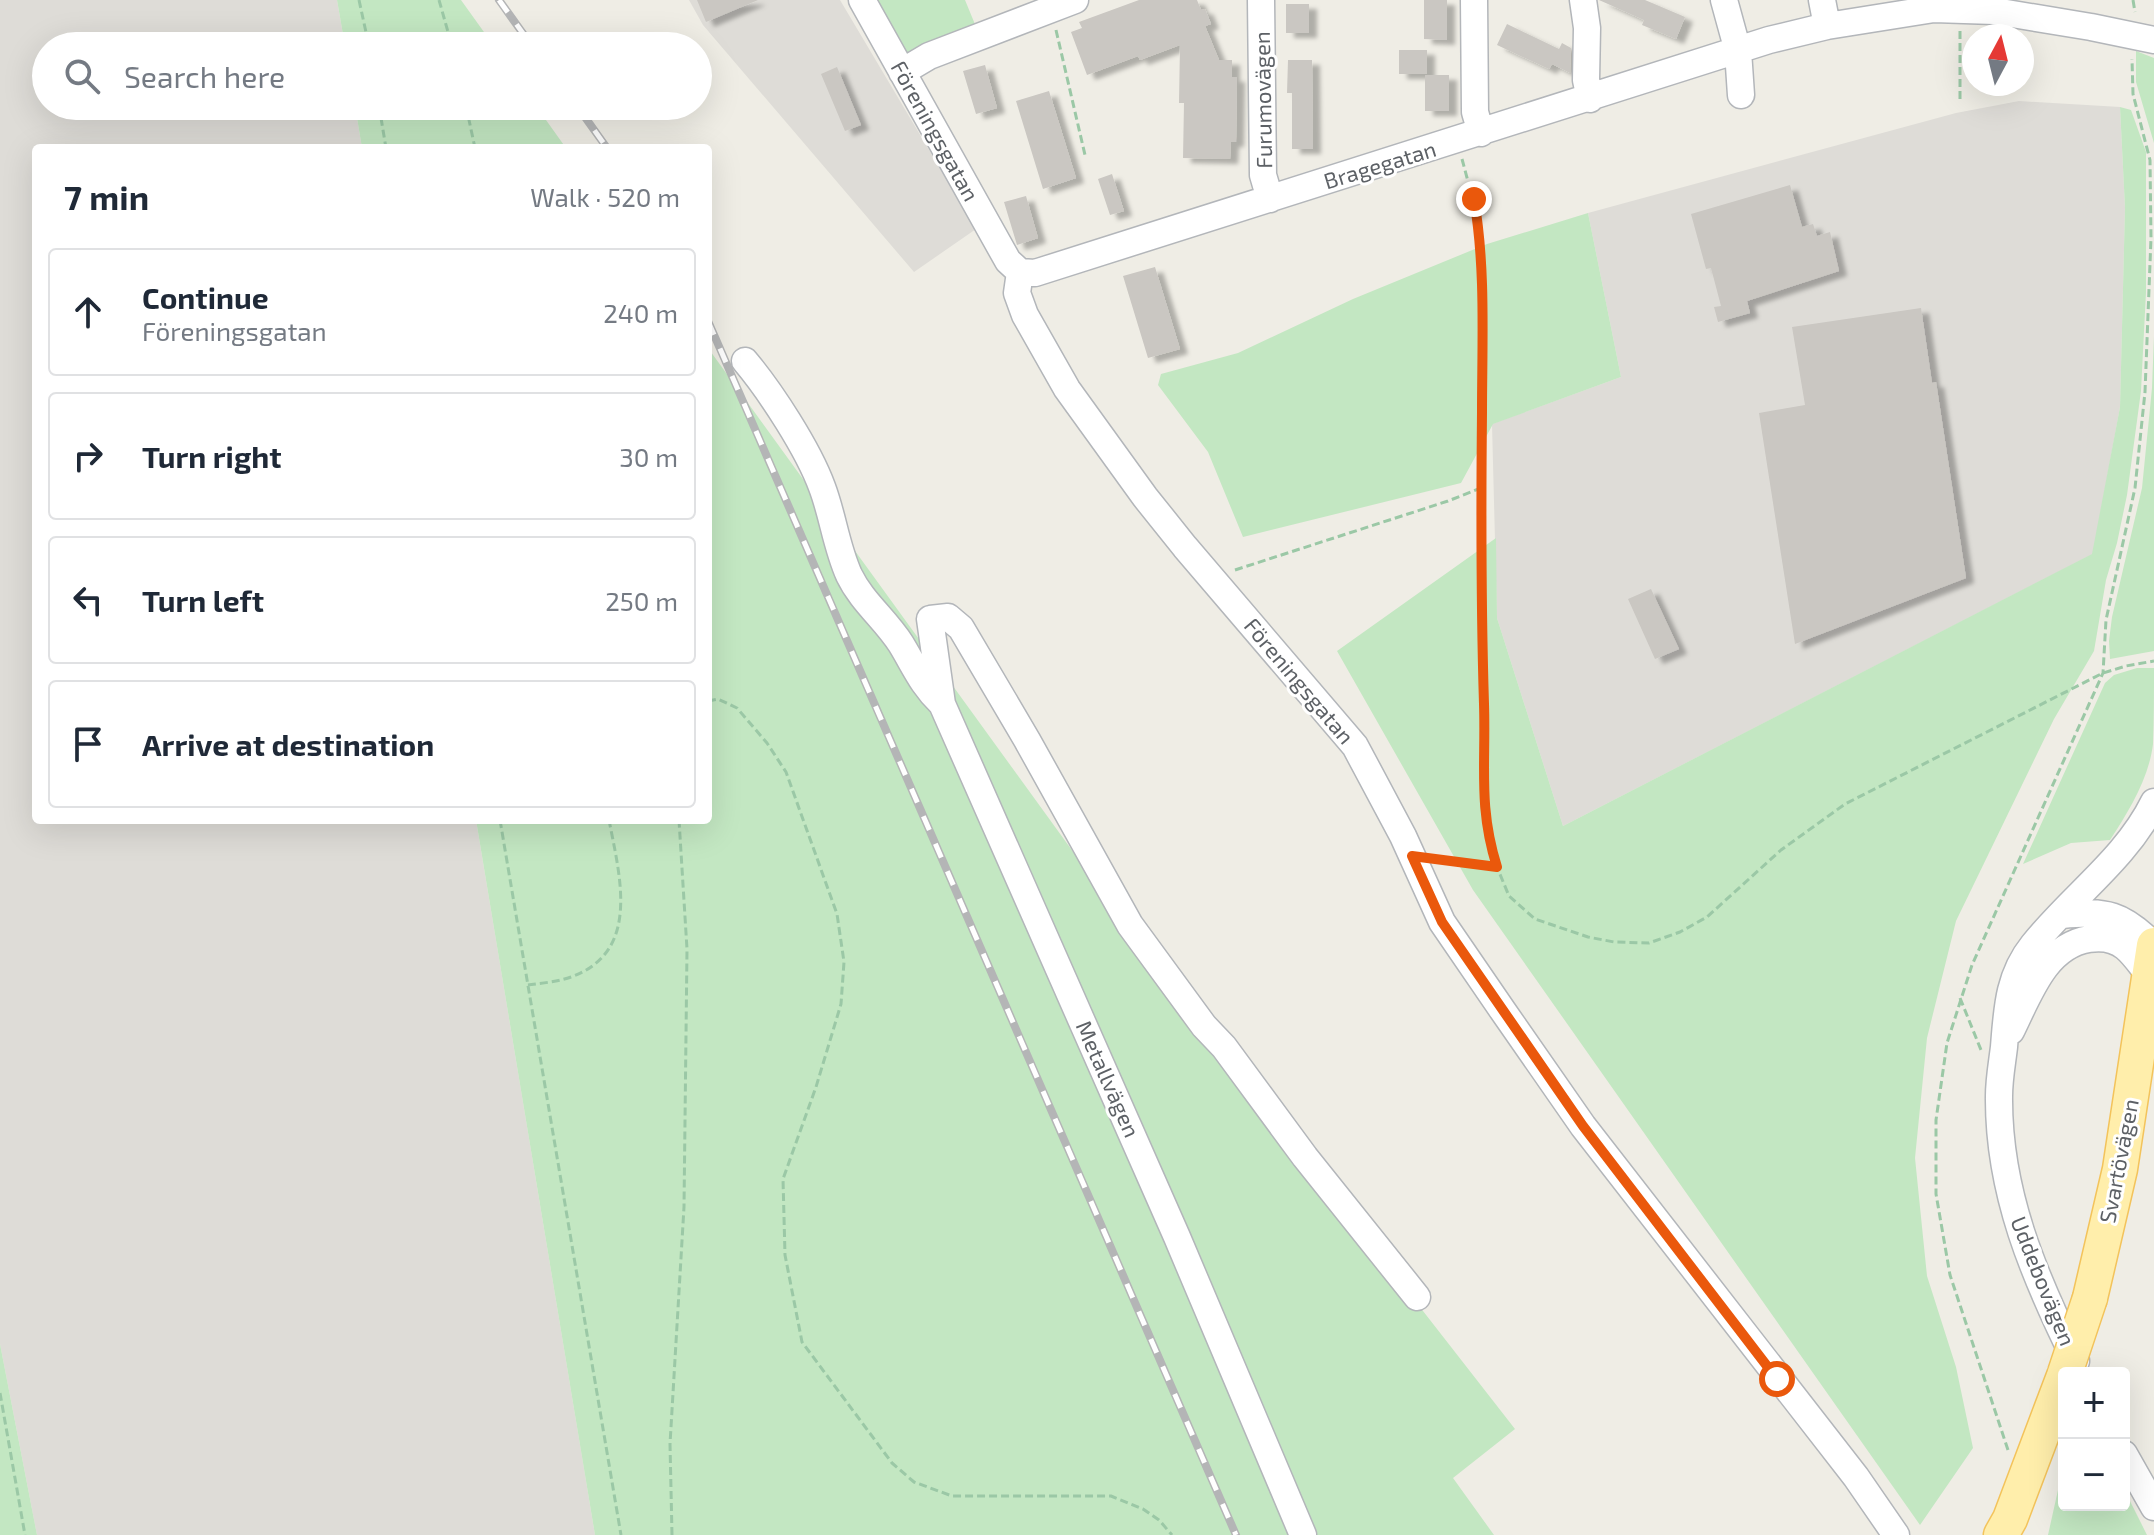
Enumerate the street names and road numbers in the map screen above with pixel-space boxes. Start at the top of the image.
street label: Furumovägen [1248,31,1276,169]
street label: Föreningsgatan [887,56,985,205]
street label: Bragegatan [1320,135,1439,193]
street label: Föreningsgatan [1240,612,1360,749]
street label: Metallvägen [1072,1016,1146,1141]
street label: Svartövägen [2093,1097,2143,1225]
street label: Uddebovägen [2006,1212,2082,1349]

